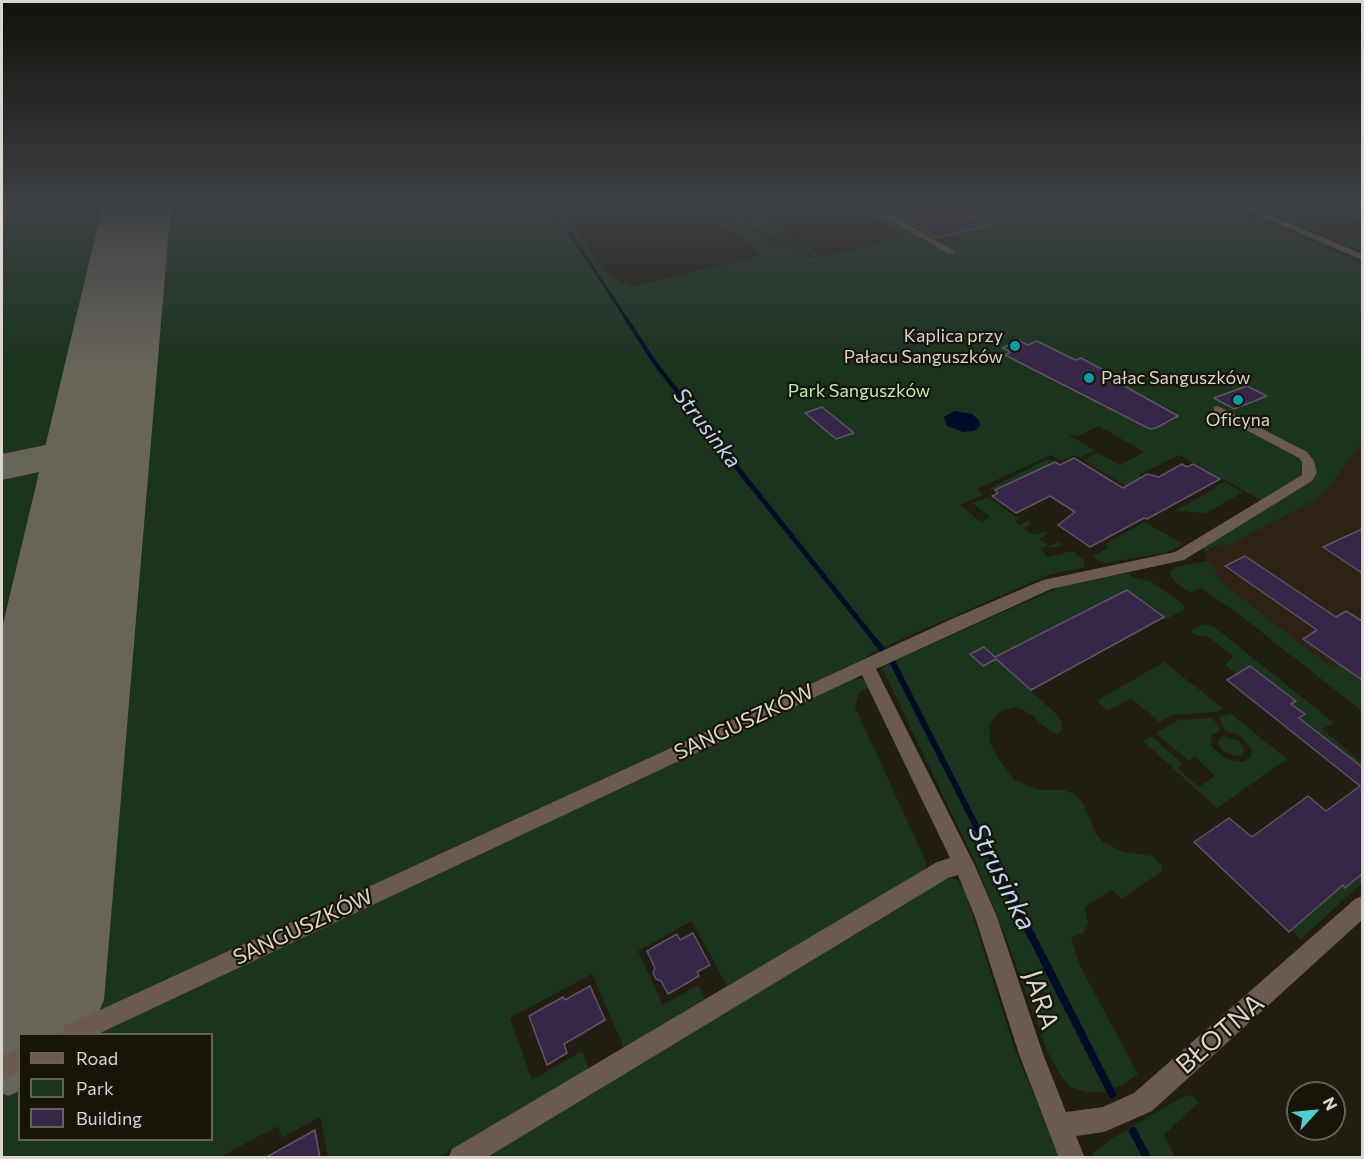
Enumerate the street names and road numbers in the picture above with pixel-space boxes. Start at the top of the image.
street label: SANGUSZKÓW [670,679,818,765]
street label: SANGUSZKÓW [229,884,377,970]
street label: JARA [1017,966,1065,1034]
street label: BŁOTNA [1170,987,1270,1081]

